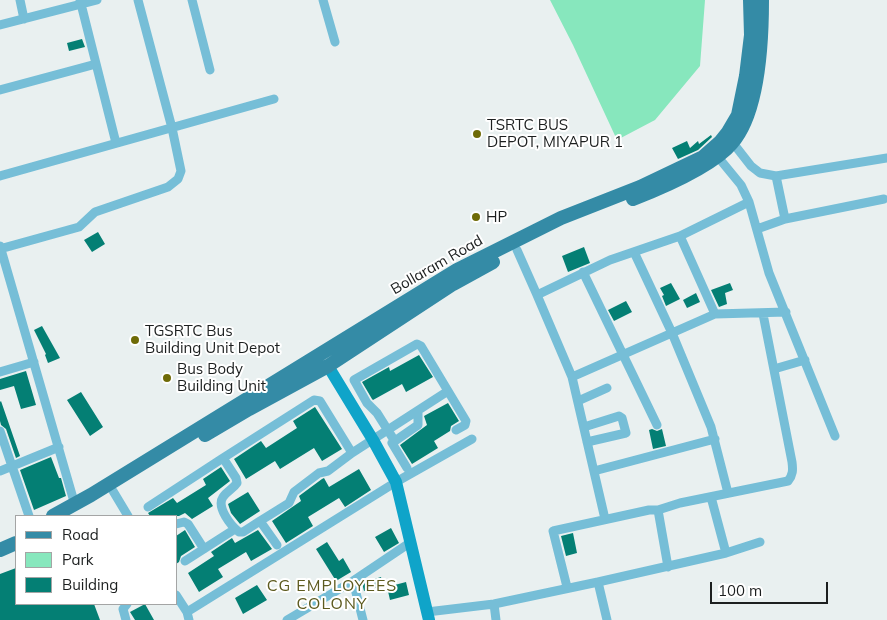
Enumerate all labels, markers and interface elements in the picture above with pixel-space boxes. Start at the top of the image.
place label: TSRTC BUS DEPOT, MIYAPUR 1 [487,116,623,151]
marker: TSRTC BUS DEPOT, MIYAPUR 1 [471,128,483,140]
place label: HP [486,208,507,226]
marker: HP [470,211,482,223]
street label: Bollaram Road [388,231,486,299]
place label: TGSRTC Bus Building Unit Depot [145,322,280,357]
marker: TGSRTC Bus Building Unit Depot [129,334,141,346]
place label: Bus Body Building Unit [177,360,266,395]
marker: Bus Body Building Unit [161,372,173,384]
legend [15,515,178,605]
text: Road [62,525,99,544]
text: Park [62,550,94,569]
scale bar [712,572,830,604]
text: Building [62,575,118,594]
district label: CG EMPLOYEES COLONY [265,576,399,614]
text: 100 m [718,581,762,600]

